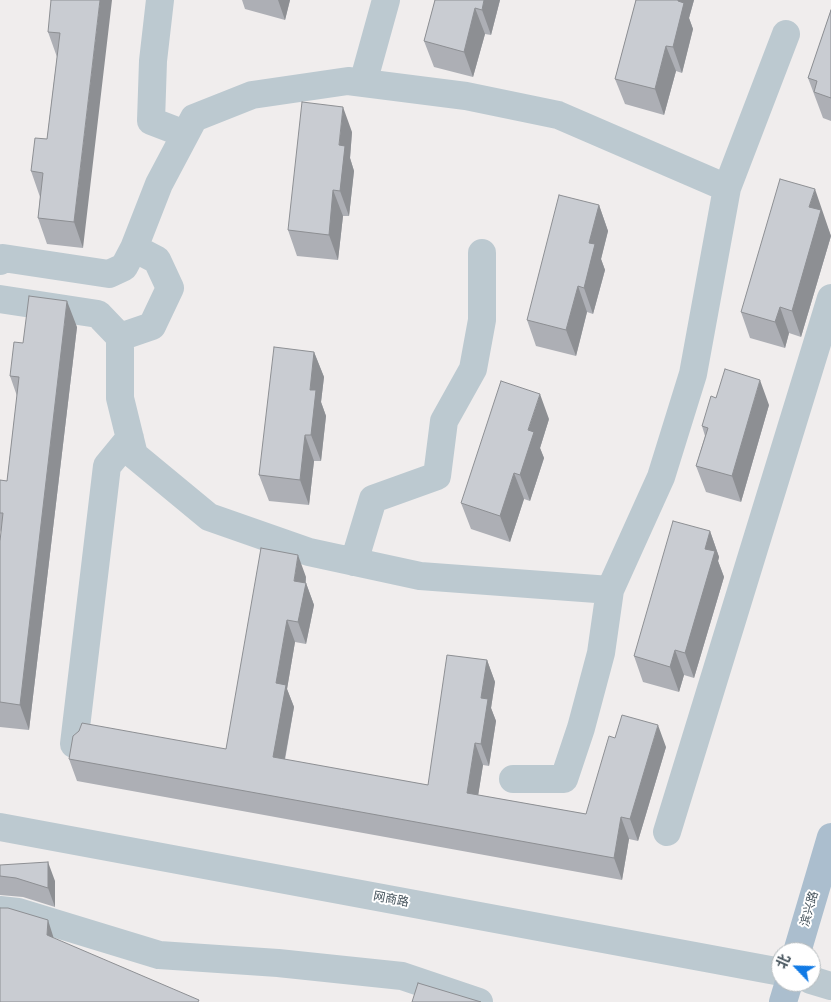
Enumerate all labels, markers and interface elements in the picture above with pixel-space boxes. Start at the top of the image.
street label: 网商路 [372,889,410,911]
street label: 滨兴路 [798,890,822,928]
north arrow [771,942,821,992]
text: 北 [771,951,795,972]

